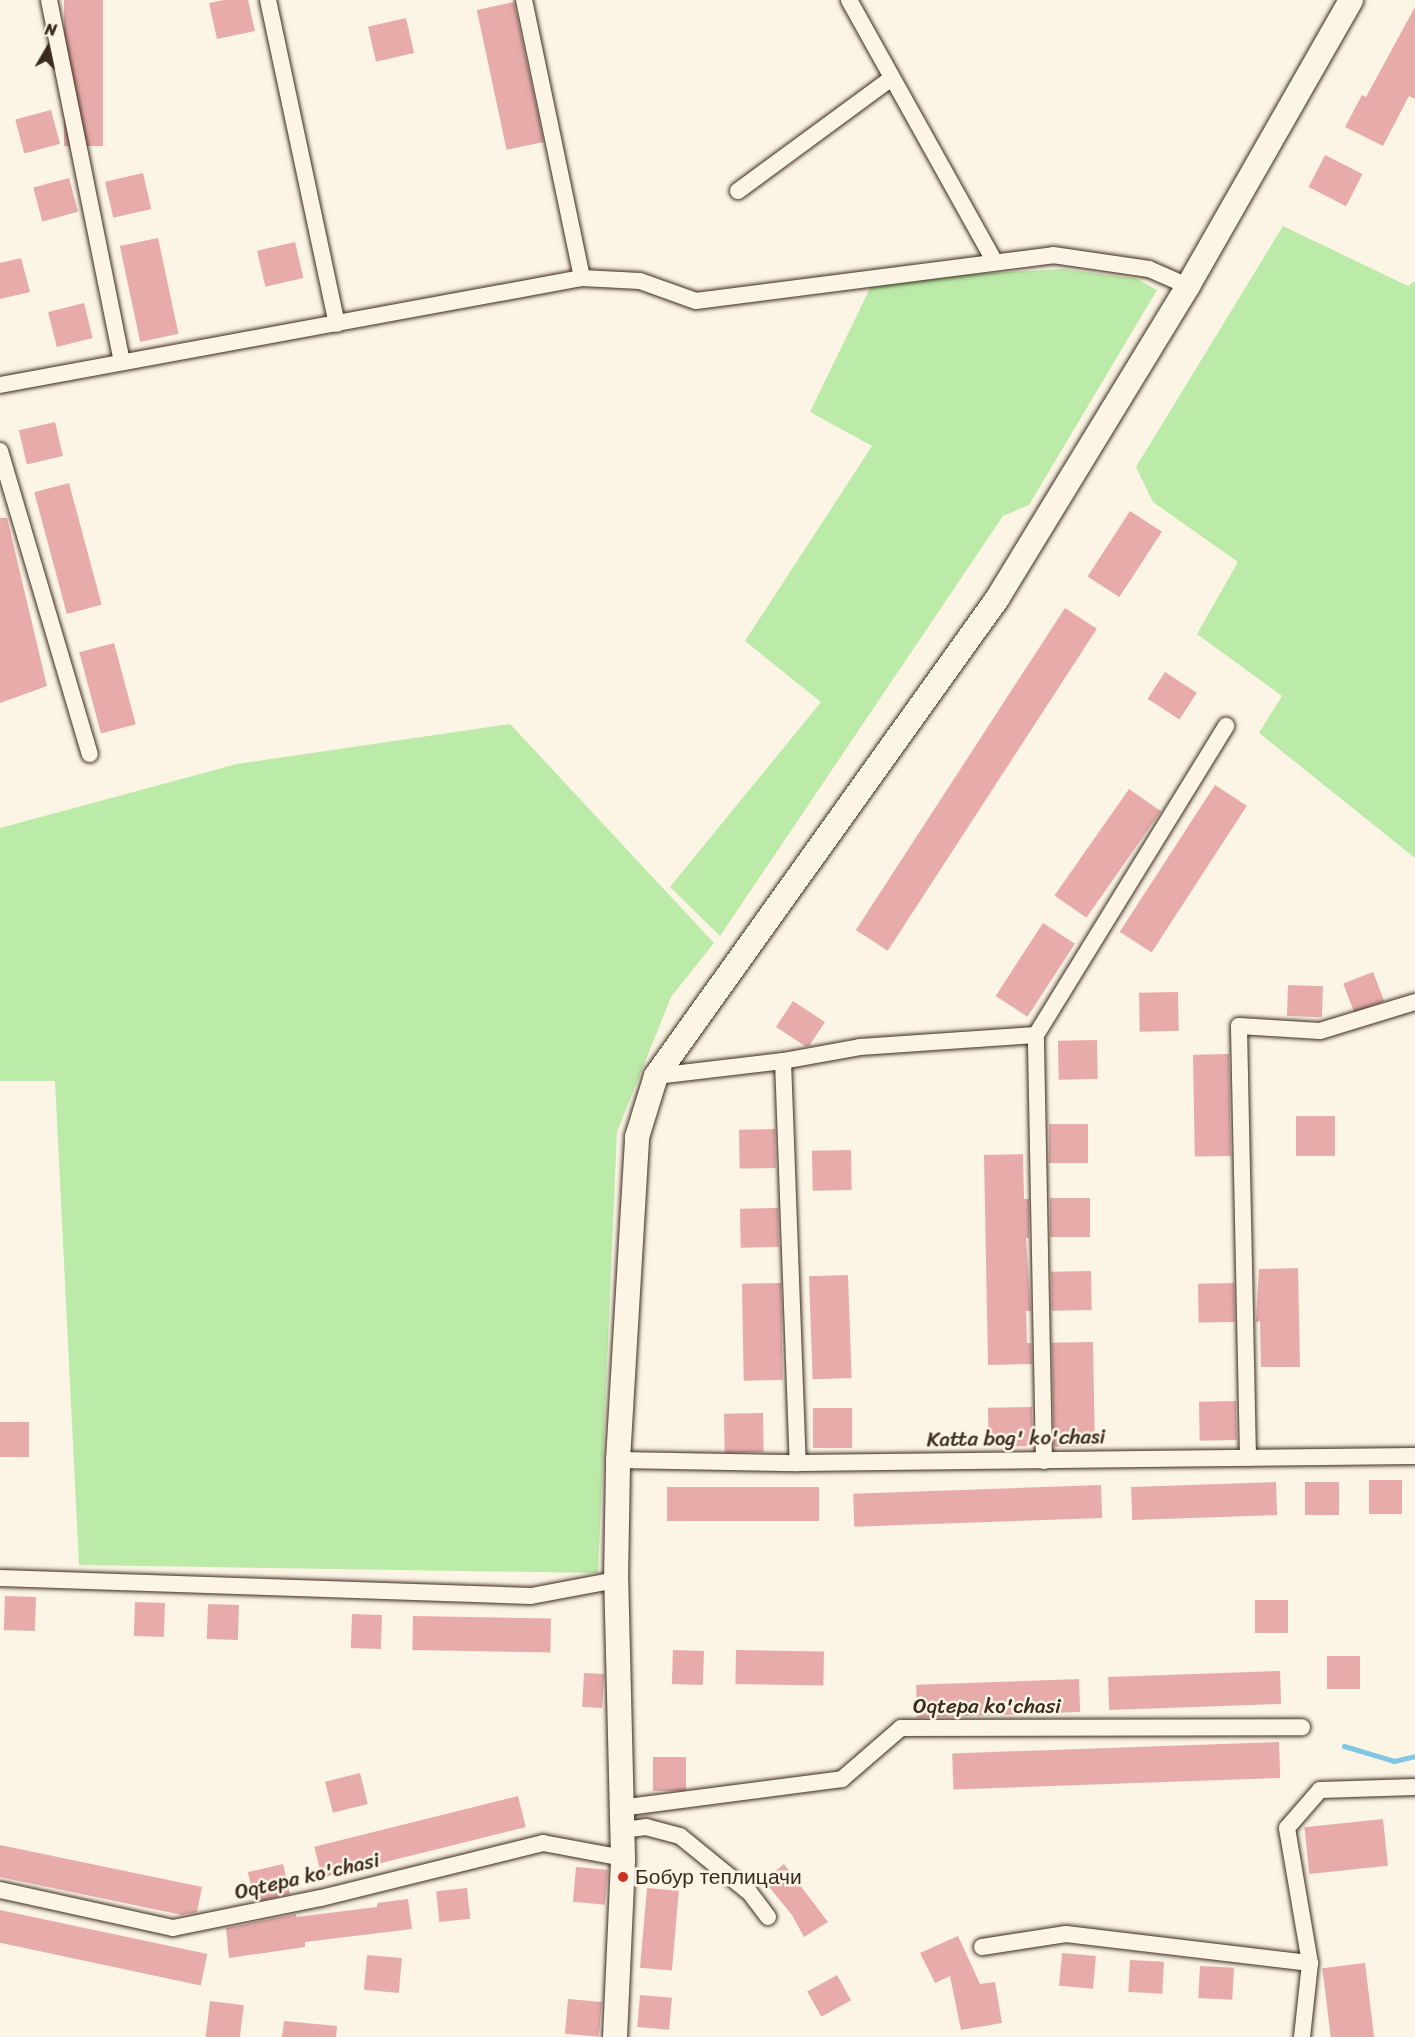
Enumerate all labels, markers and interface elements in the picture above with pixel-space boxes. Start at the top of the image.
text: N [43,15,59,45]
north arrow [18,18,78,78]
street label: Katta bog' ko'chasi [926,1424,1106,1452]
street label: Oqtepa ko'chasi [913,1693,1061,1719]
street label: Oqtepa ko'chasi [232,1847,382,1905]
place label: Бобур теплицачи [635,1864,802,1890]
marker: Бобур теплицачи [616,1870,630,1884]

